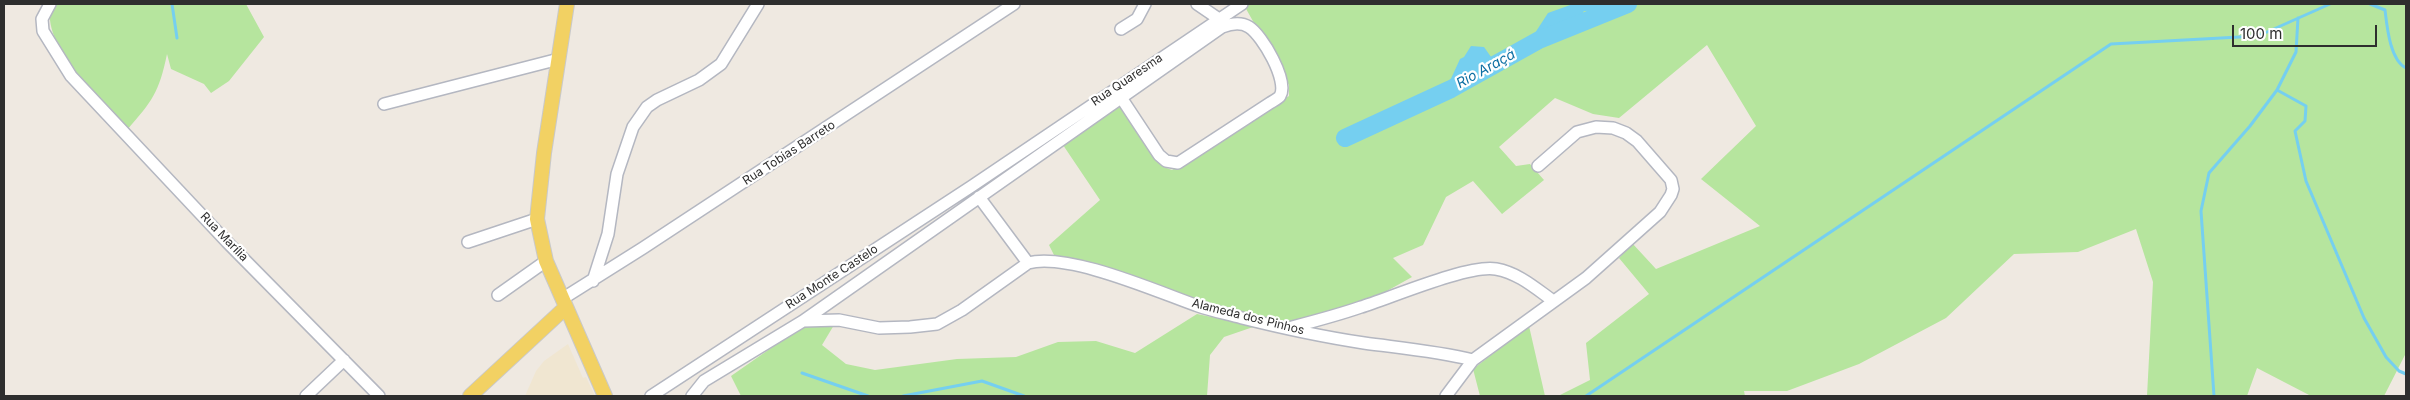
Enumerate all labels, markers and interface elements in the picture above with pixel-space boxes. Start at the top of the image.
scale bar [2235,15,2380,47]
text: 100 m [2240,24,2282,43]
water label: Rio Araçá [1454,46,1518,92]
street label: Rua Quaresma [1089,51,1165,109]
street label: Rua Tobias Barreto [740,118,838,188]
street label: Rua Marília [197,209,251,265]
street label: Rua Monte Castelo [783,242,881,312]
street label: Alameda dos Pinhos [1190,296,1306,338]

